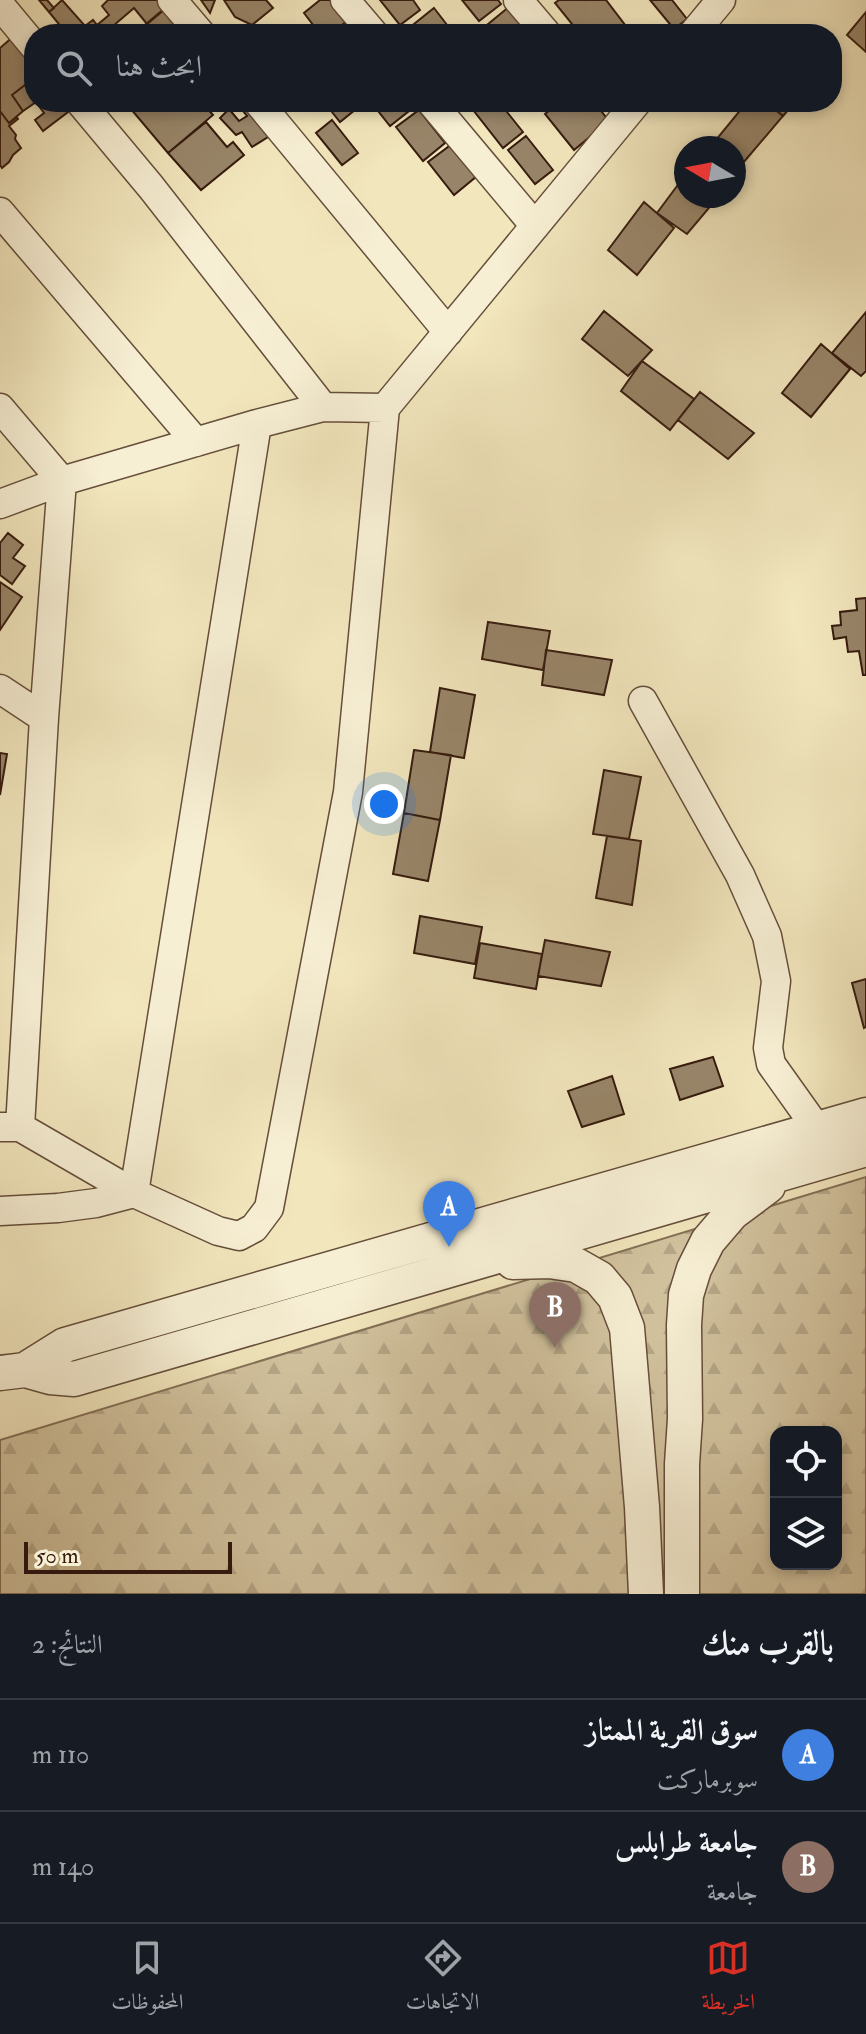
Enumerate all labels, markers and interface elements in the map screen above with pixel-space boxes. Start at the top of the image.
search box [24,24,842,112]
icon: search [52,46,96,90]
text: ابحث هنا [116,48,202,85]
north arrow [674,136,746,208]
your location [364,784,404,824]
pin: A [423,1181,475,1247]
pin: B [529,1282,581,1348]
map controls [770,1426,842,1570]
button: locate [770,1426,842,1498]
button: layers [770,1498,842,1570]
scale bar [24,1538,232,1574]
text: 50 m [36,1542,78,1570]
text: بالقرب منك [701,1622,834,1665]
text: النتائج: 2 [32,1629,103,1661]
text: سوق القرية الممتاز [586,1712,758,1749]
text: 110 m [32,1739,89,1771]
text: A [800,1739,816,1771]
text: سوبرماركت [657,1764,758,1796]
text: جامعة طرابلس [615,1824,758,1861]
text: 140 m [32,1851,94,1883]
text: B [799,1851,817,1883]
text: جامعة [707,1876,758,1908]
tab: المحفوظات [111,1936,184,2023]
tab: الاتجاهات [406,1936,479,2023]
tab: الخريطة [701,1936,755,2023]

